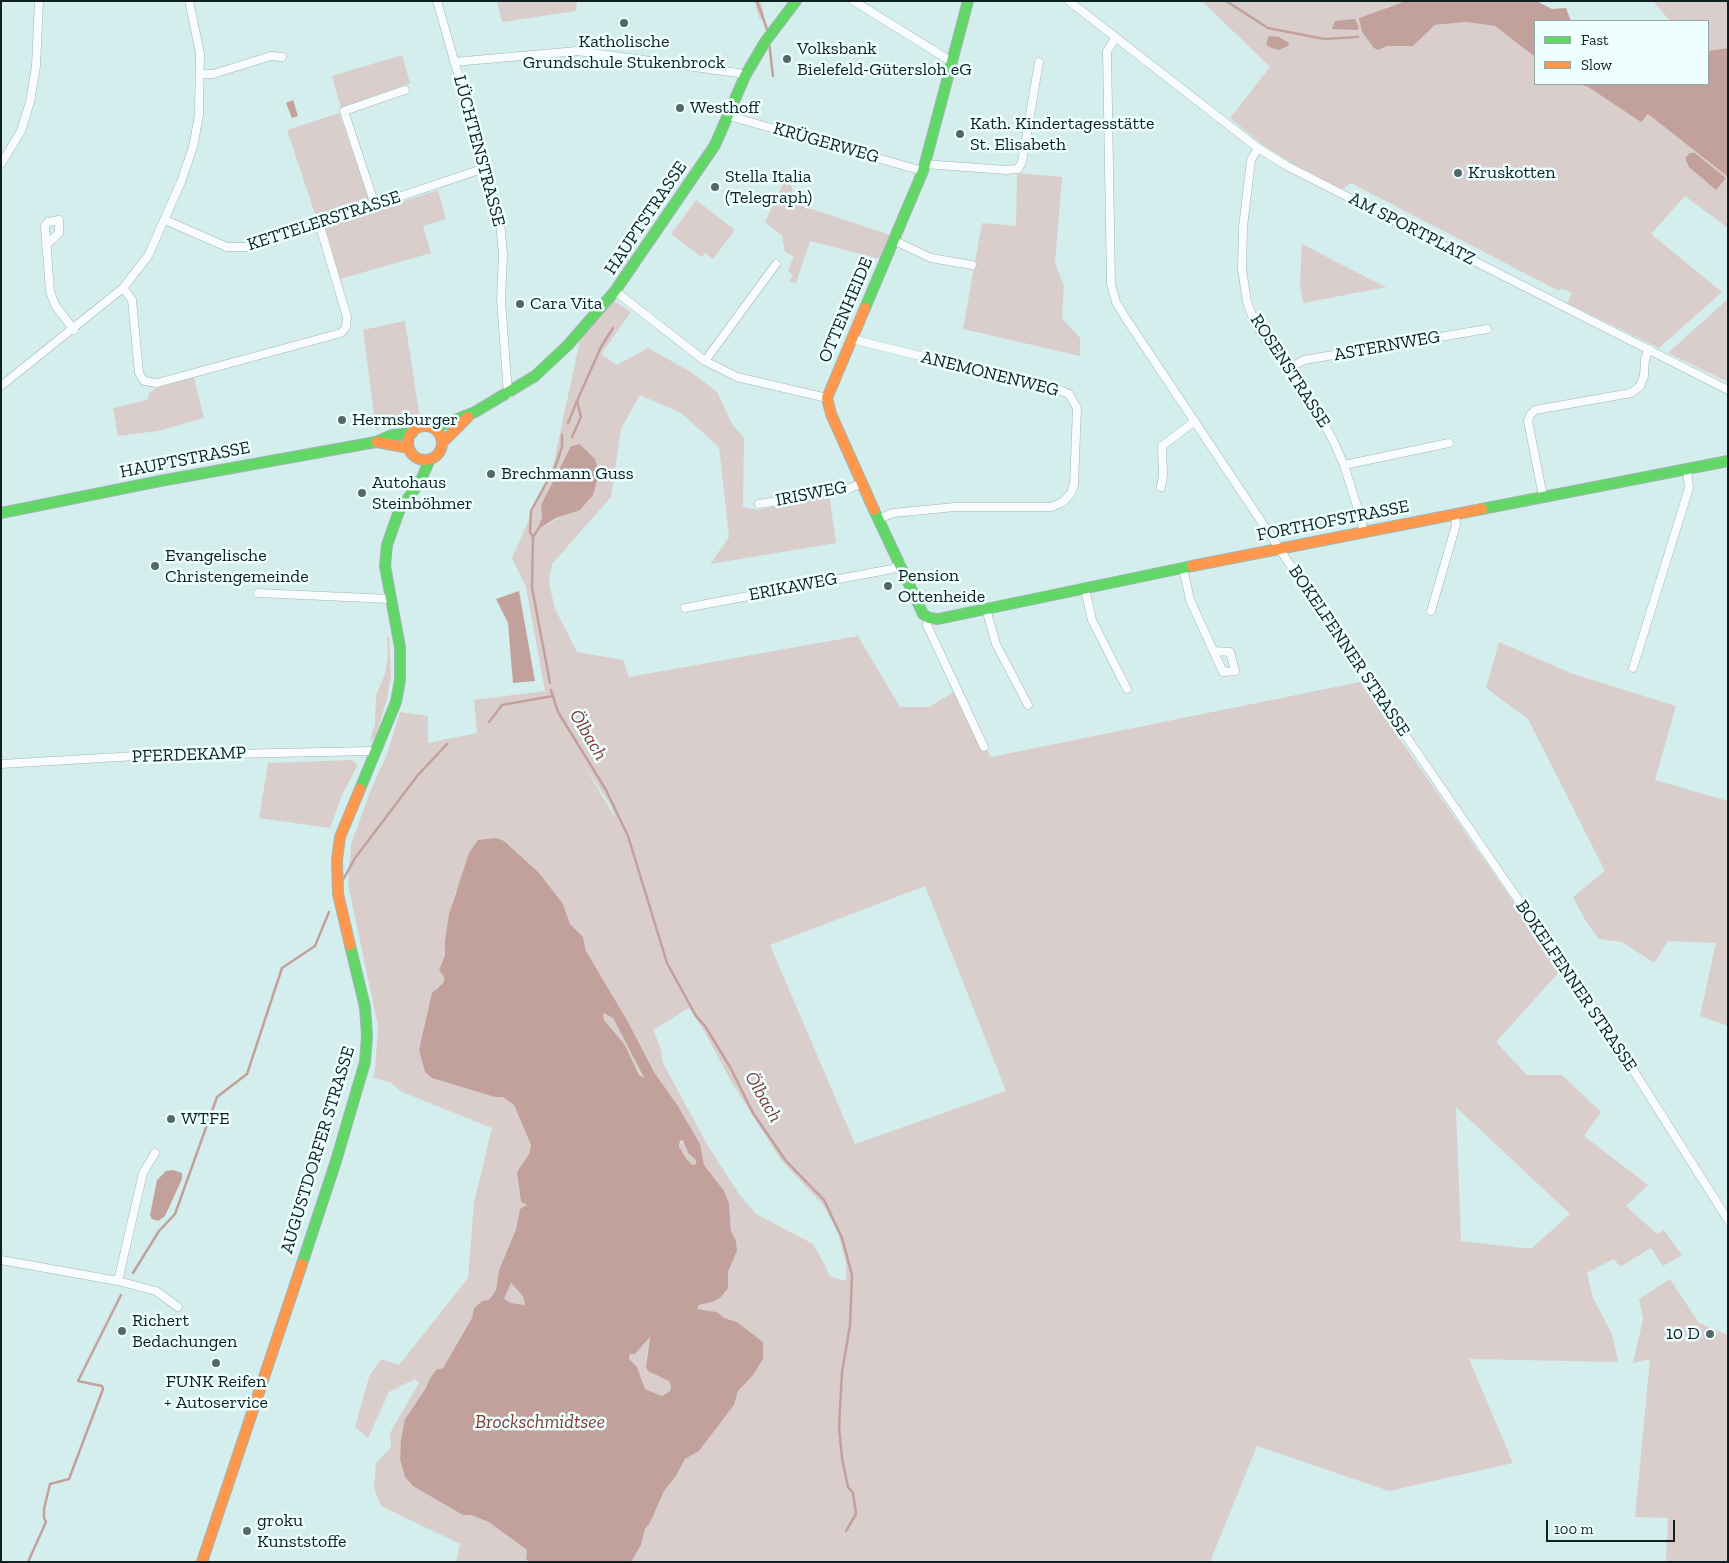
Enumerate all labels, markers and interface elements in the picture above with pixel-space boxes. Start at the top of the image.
marker: Katholische Grundschule Stukenbrock [618,17,630,29]
legend [1534,20,1709,85]
place label: Katholische Grundschule Stukenbrock [523,31,725,74]
text: Fast [1581,31,1609,49]
place label: Volksbank Bielefeld-Gütersloh eG [797,38,972,80]
marker: Volksbank Bielefeld-Gütersloh eG [781,53,793,65]
text: Slow [1581,56,1612,74]
street label: LÜCHTENSTRASSE [448,73,510,229]
place label: Westhoff [690,97,759,119]
marker: Westhoff [674,102,686,114]
place label: Kath. Kindertagesstätte St. Elisabeth [970,113,1154,156]
street label: KRÜGERWEG [771,118,881,168]
marker: Kath. Kindertagesstätte St. Elisabeth [954,128,966,140]
street label: HAUPTSTRASSE [600,157,692,279]
place label: Kruskotten [1468,162,1556,184]
place label: Stella Italia (Telegraph) [725,166,812,208]
marker: Kruskotten [1452,167,1464,179]
marker: Stella Italia (Telegraph) [709,181,721,193]
street label: KETTELERSTRASSE [245,186,403,256]
street label: AM SPORTPLATZ [1345,188,1479,270]
street label: OTTENHEIDE [814,254,878,366]
place label: Cara Vita [530,293,602,315]
marker: Cara Vita [514,298,526,310]
street label: ROSENSTRASSE [1245,310,1335,432]
street label: ASTERNWEG [1332,326,1442,366]
street label: ANEMONENWEG [919,346,1061,402]
place label: Hermsburger [352,409,458,431]
marker: Hermsburger [336,414,348,426]
street label: HAUPTSTRASSE [118,437,252,483]
place label: Brechmann Guss [501,463,634,485]
marker: Brechmann Guss [485,468,497,480]
place label: Autohaus Steinböhmer [372,472,473,514]
street label: IRISWEG [774,477,848,511]
marker: Autohaus Steinböhmer [356,487,368,499]
street label: FORTHOFSTRASSE [1255,496,1411,546]
place label: Evangelische Christengemeinde [165,545,309,588]
marker: Evangelische Christengemeinde [149,560,161,572]
street label: BOKELFENNER STRASSE [1284,561,1414,741]
place label: Pension Ottenheide [898,565,985,608]
street label: ERIKAWEG [747,568,839,606]
marker: Pension Ottenheide [882,580,894,592]
water label: Ölbach [564,706,612,764]
street label: PFERDEKAMP [131,742,247,768]
street label: BOKELFENNER STRASSE [1511,896,1641,1076]
street label: AUGUSTDORFER STRASSE [276,1044,360,1256]
water label: Ölbach [739,1067,787,1127]
place label: WTFE [181,1108,230,1130]
marker: WTFE [165,1113,177,1125]
place label: Richert Bedachungen [132,1310,237,1352]
place label: 10 D [1666,1323,1700,1345]
marker: Richert Bedachungen [116,1325,128,1337]
marker: 10 D [1704,1328,1716,1340]
marker: FUNK Reifen + Autoservice [210,1357,222,1369]
place label: FUNK Reifen + Autoservice [164,1371,268,1414]
water label: Brockschmidtsee [475,1412,605,1434]
place label: groku Kunststoffe [257,1510,347,1552]
scale bar [1549,1510,1678,1542]
text: 100 m [1554,1520,1593,1538]
marker: groku Kunststoffe [241,1525,253,1537]

